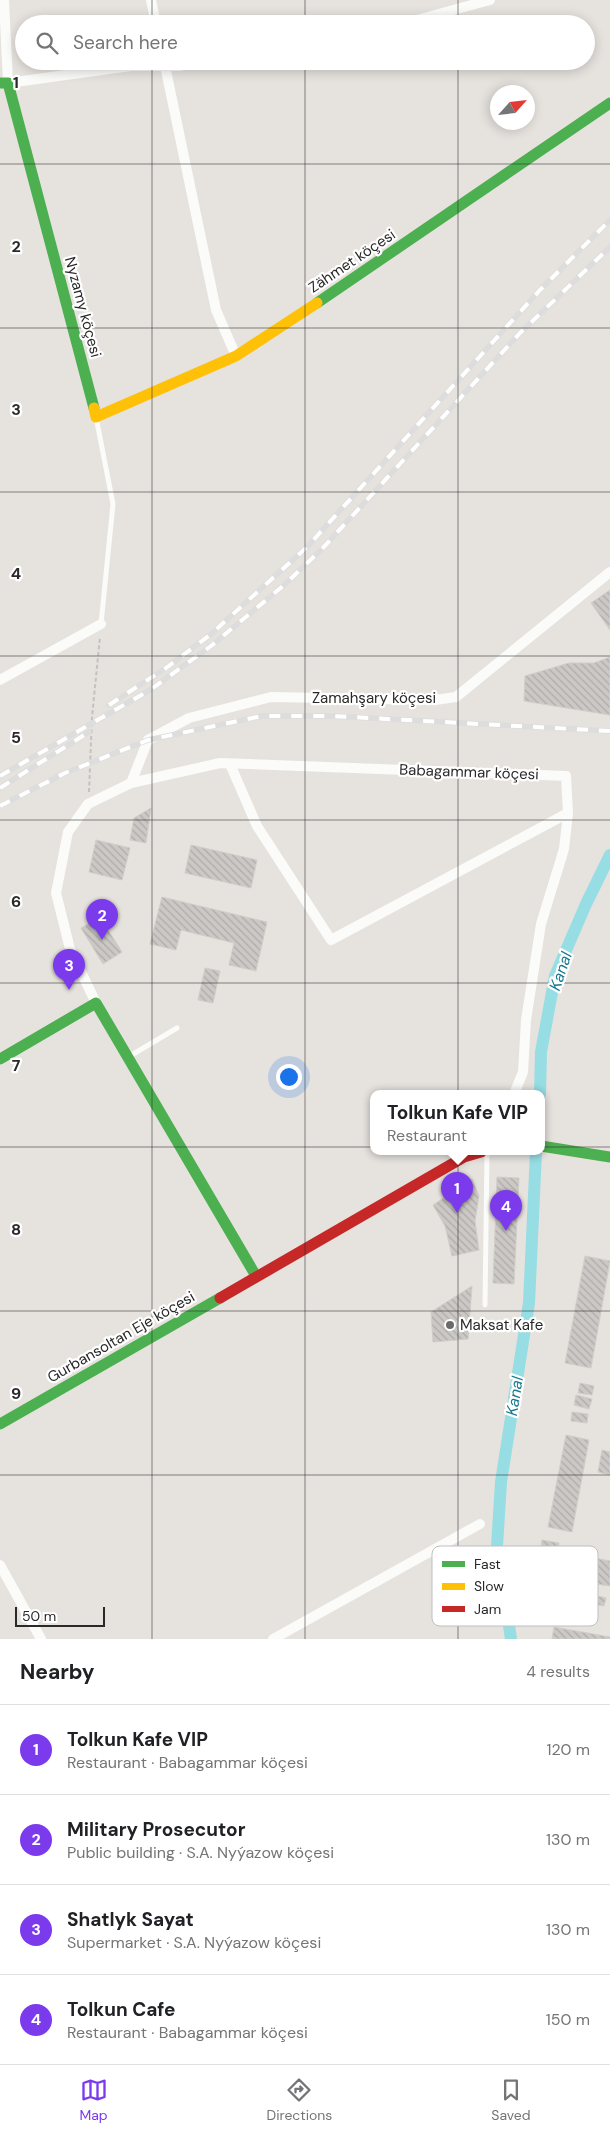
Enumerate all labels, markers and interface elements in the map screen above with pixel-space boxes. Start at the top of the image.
search box [15,15,595,70]
icon: search [33,29,61,57]
text: Search here [73,30,178,55]
text: 1 [13,72,19,93]
north arrow [490,85,535,130]
street label: Zähmet köçesi [305,225,399,297]
text: 2 [11,236,21,257]
street label: Nyzamy köçesi [60,254,106,360]
text: 3 [11,399,21,420]
text: 4 [11,563,21,584]
street label: Zamahşary köçesi [312,688,436,708]
text: 5 [11,727,21,748]
street label: Babagammar köçesi [399,760,539,784]
text: 6 [11,891,21,912]
pin: 2 [86,899,118,940]
pin: 3 [53,949,85,990]
water label: Kanal [544,949,577,993]
text: 7 [12,1055,21,1076]
your location [276,1064,302,1090]
popup [370,1090,545,1155]
text: Tolkun Kafe VIP [387,1100,528,1125]
text: Restaurant [387,1125,467,1146]
pin: 1 [441,1172,473,1213]
pin: 4 [490,1190,522,1231]
text: 8 [11,1219,21,1240]
street label: Gurbansoltan Eje köçesi [44,1287,198,1387]
place label: Maksat Kafe [460,1315,543,1335]
marker: Maksat Kafe [444,1319,456,1331]
water label: Kanal [501,1375,528,1417]
text: 9 [11,1383,21,1404]
legend [432,1546,598,1626]
text: Fast [474,1555,501,1573]
text: Slow [474,1577,504,1595]
text: Jam [474,1600,501,1618]
scale bar [15,1604,105,1627]
text: 50 m [22,1607,56,1625]
text: Nearby [20,1658,94,1686]
text: 4 results [526,1661,590,1682]
text: Tolkun Kafe VIP [67,1727,208,1752]
text: 1 [33,1739,39,1760]
text: 120 m [546,1739,590,1760]
text: Restaurant · Babagammar köçesi [67,1752,308,1773]
text: Military Prosecutor [67,1817,245,1842]
text: 2 [31,1829,41,1850]
text: 130 m [546,1829,590,1850]
text: Public building · S.A. Nyýazow köçesi [67,1842,334,1863]
text: Shatlyk Sayat [67,1907,194,1932]
text: 3 [31,1919,41,1940]
text: 130 m [546,1919,590,1940]
text: Supermarket · S.A. Nyýazow köçesi [67,1932,321,1953]
text: Tolkun Cafe [67,1997,175,2022]
text: 4 [31,2009,41,2030]
text: 150 m [546,2009,590,2030]
text: Restaurant · Babagammar köçesi [67,2022,308,2043]
tab: Map [79,2076,108,2124]
tab: Directions [267,2076,332,2124]
tab: Saved [491,2076,531,2124]

